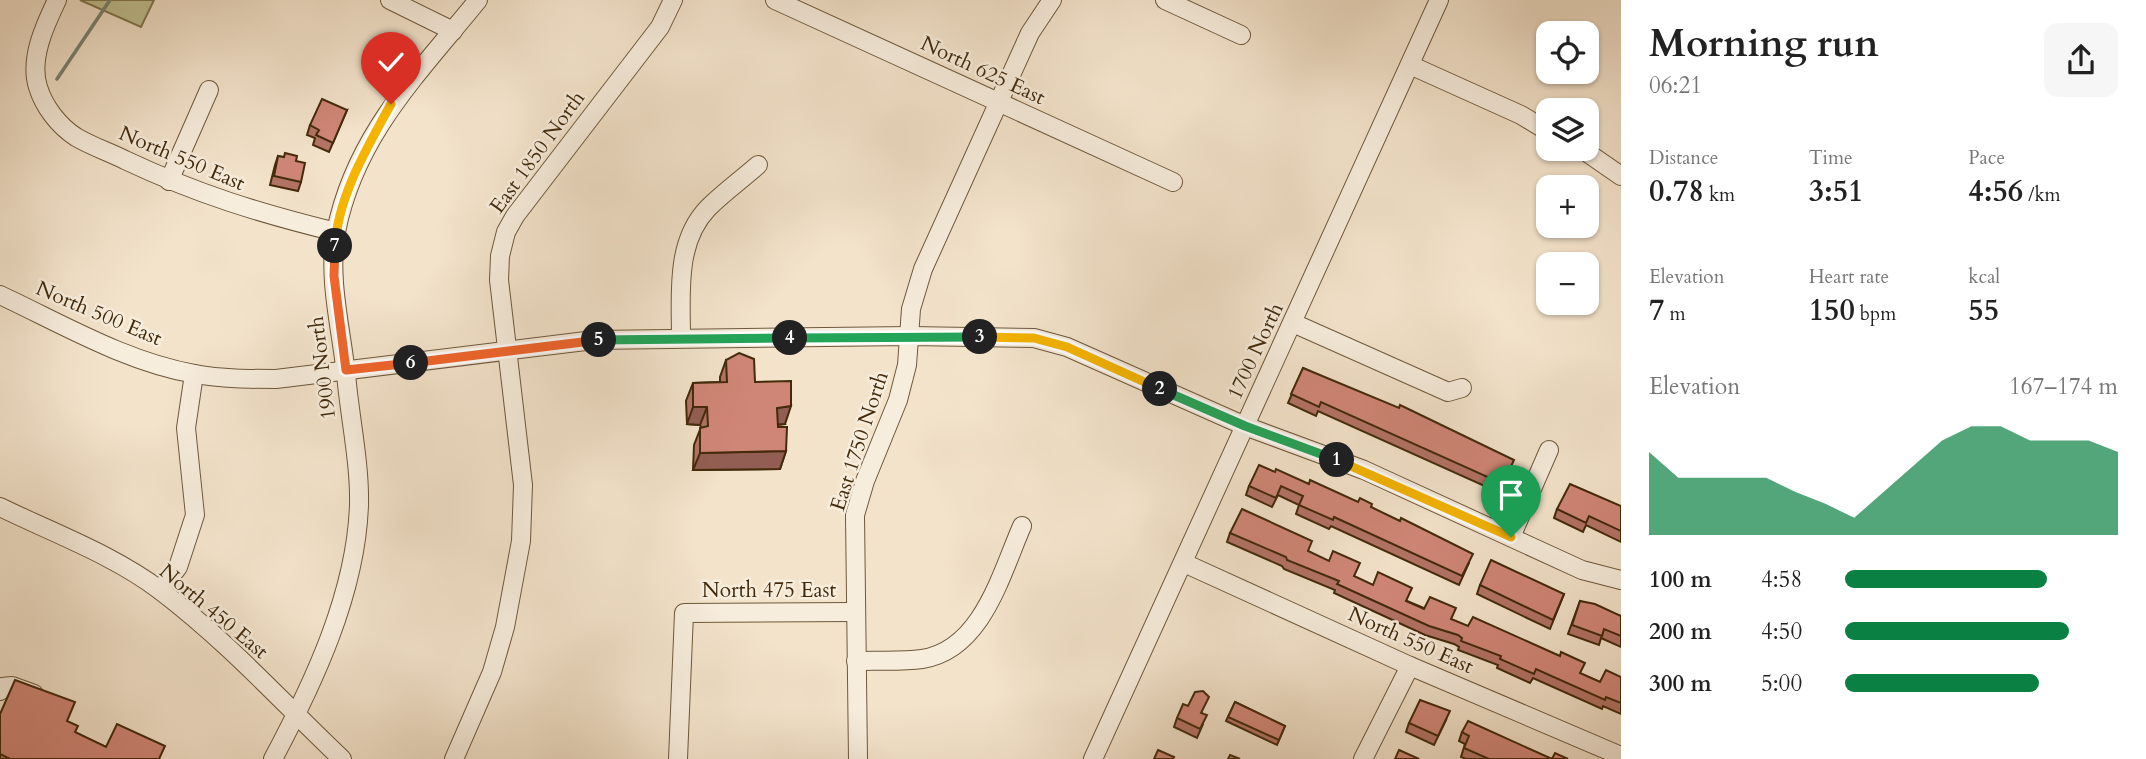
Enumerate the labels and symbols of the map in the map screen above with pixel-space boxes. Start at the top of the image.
street label: North 625 East [916,29,1050,112]
pin [361,32,421,104]
street label: East 1850 North [483,85,592,220]
street label: North 550 East [114,119,250,198]
pin: 7 [318,229,352,264]
street label: North 500 East [31,274,167,353]
street label: 1700 North [1220,298,1291,404]
street label: 1900 North [302,314,343,421]
pin: 4 [772,320,808,356]
pin: 3 [962,320,998,354]
pin: 5 [582,322,616,358]
pin: 6 [394,346,428,380]
street label: East 1750 North [823,367,896,515]
pin: 2 [1142,372,1178,406]
pin: 1 [1320,442,1354,477]
pin [1481,465,1541,537]
street label: North 450 East [153,557,275,666]
street label: North 475 East [702,576,837,605]
street label: North 550 East [1344,600,1478,681]

